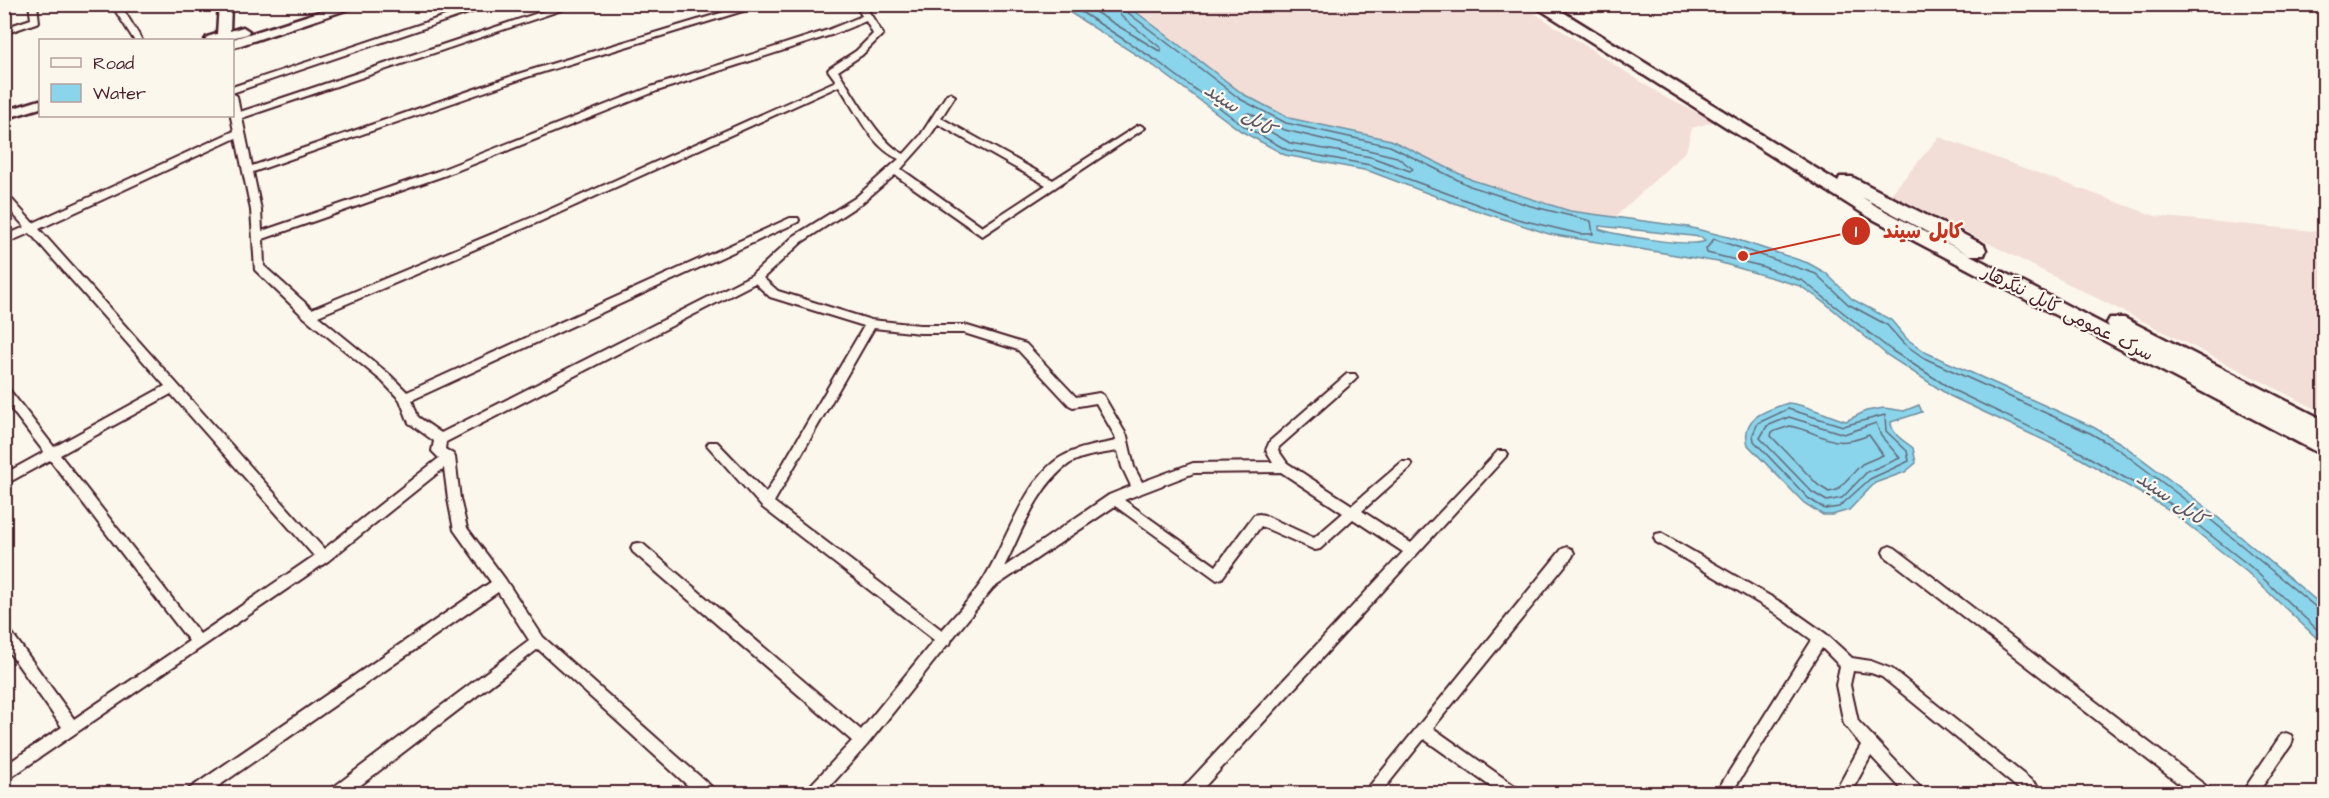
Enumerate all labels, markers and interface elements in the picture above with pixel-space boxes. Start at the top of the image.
legend [39,39,234,117]
text: Road [93,51,134,76]
water label: کابل سيند [1198,76,1283,146]
text: Water [93,81,146,106]
callout: کابل سيند [1841,212,1975,250]
text: کابل سيند [1883,218,1963,246]
text: 1 [1855,219,1858,244]
street label: سرک عمومی کابل ننگرهار [1976,259,2158,367]
water label: کابل سيند [2131,464,2215,535]

